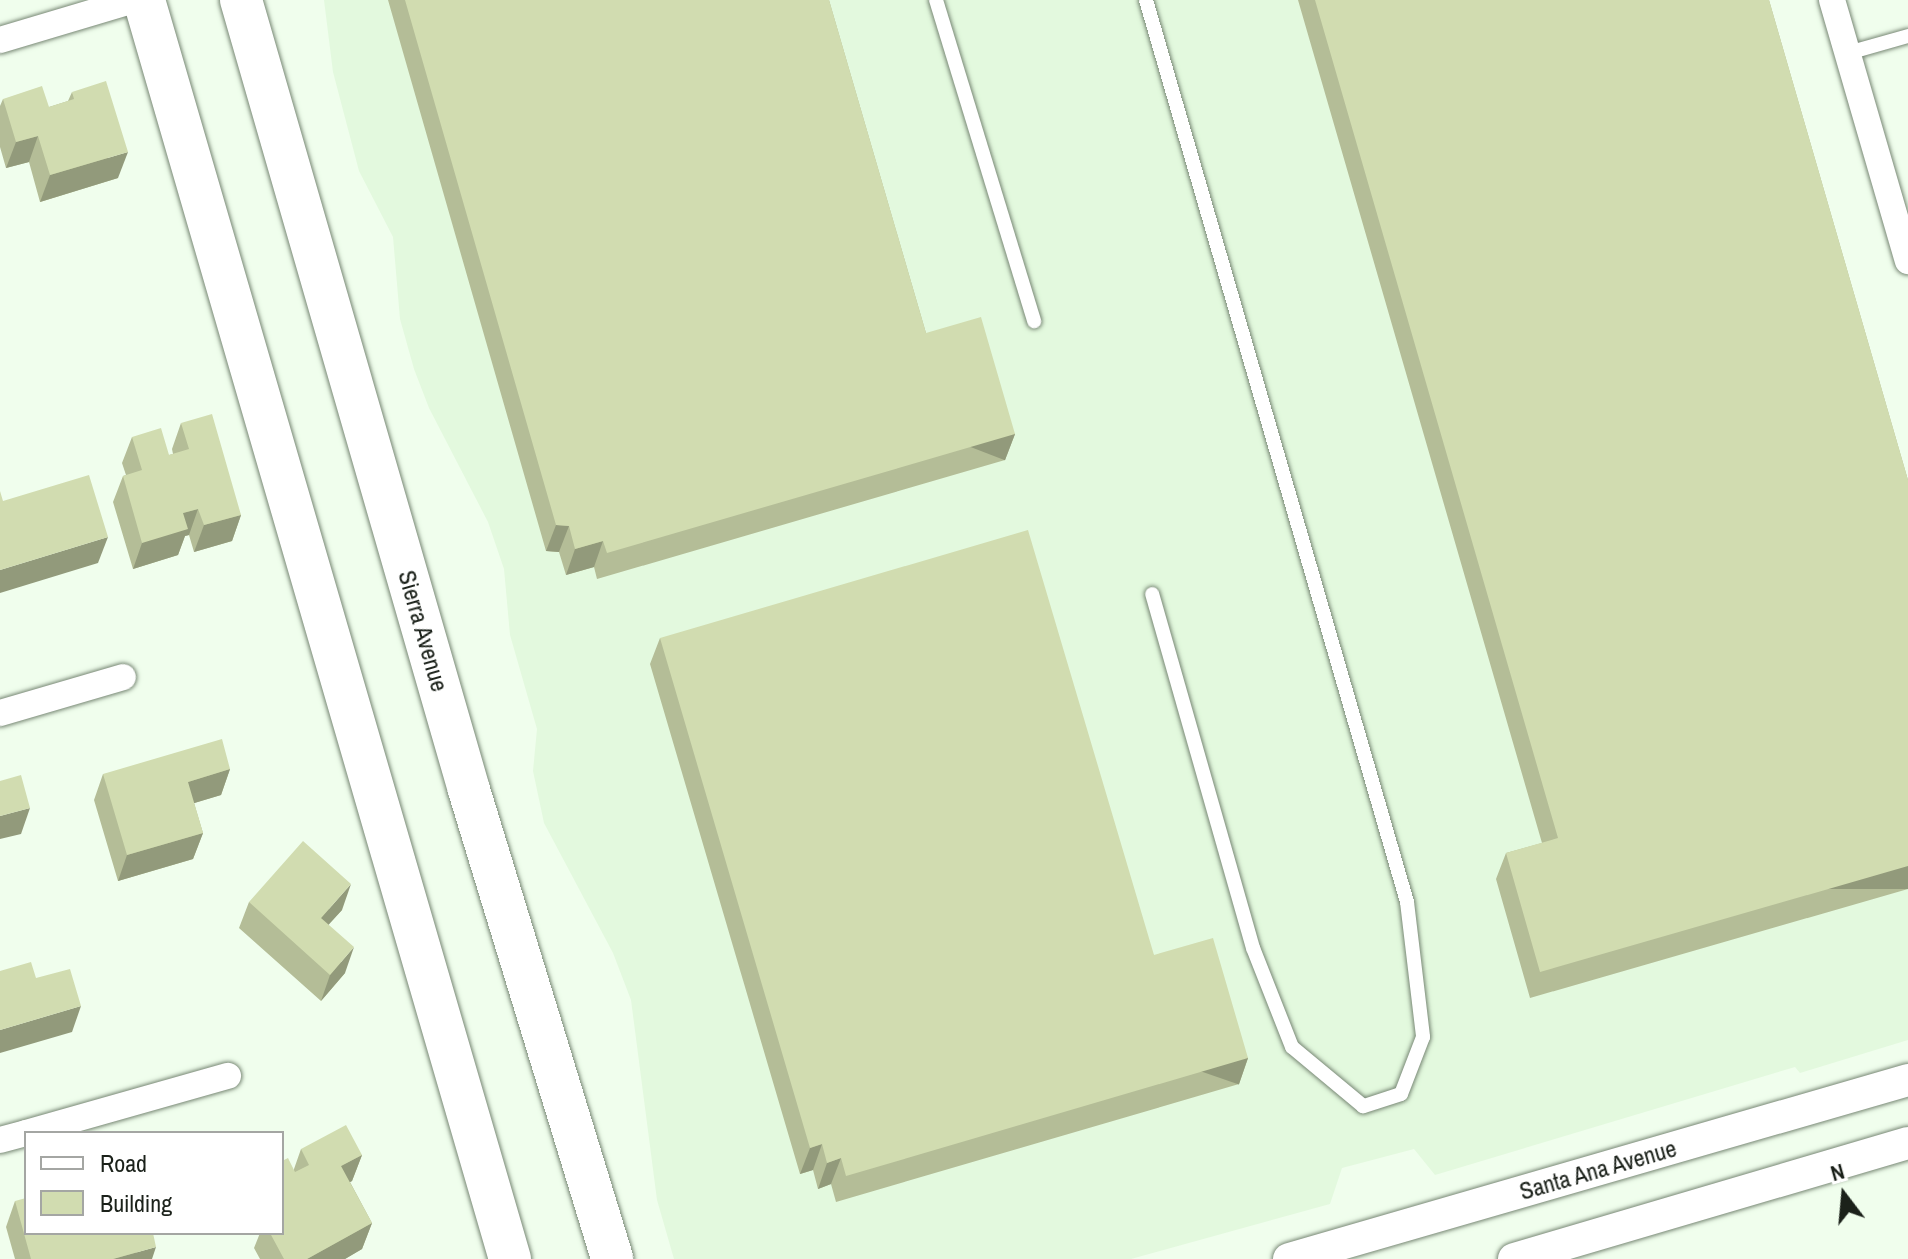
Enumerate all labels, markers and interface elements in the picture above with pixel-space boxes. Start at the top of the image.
street label: Sierra Avenue [392,567,454,695]
legend [24,1131,284,1235]
street label: Santa Ana Avenue [1515,1134,1681,1206]
text: Road [100,1147,147,1179]
north arrow [1804,1155,1884,1235]
text: N [1827,1156,1848,1188]
text: Building [100,1187,172,1219]

